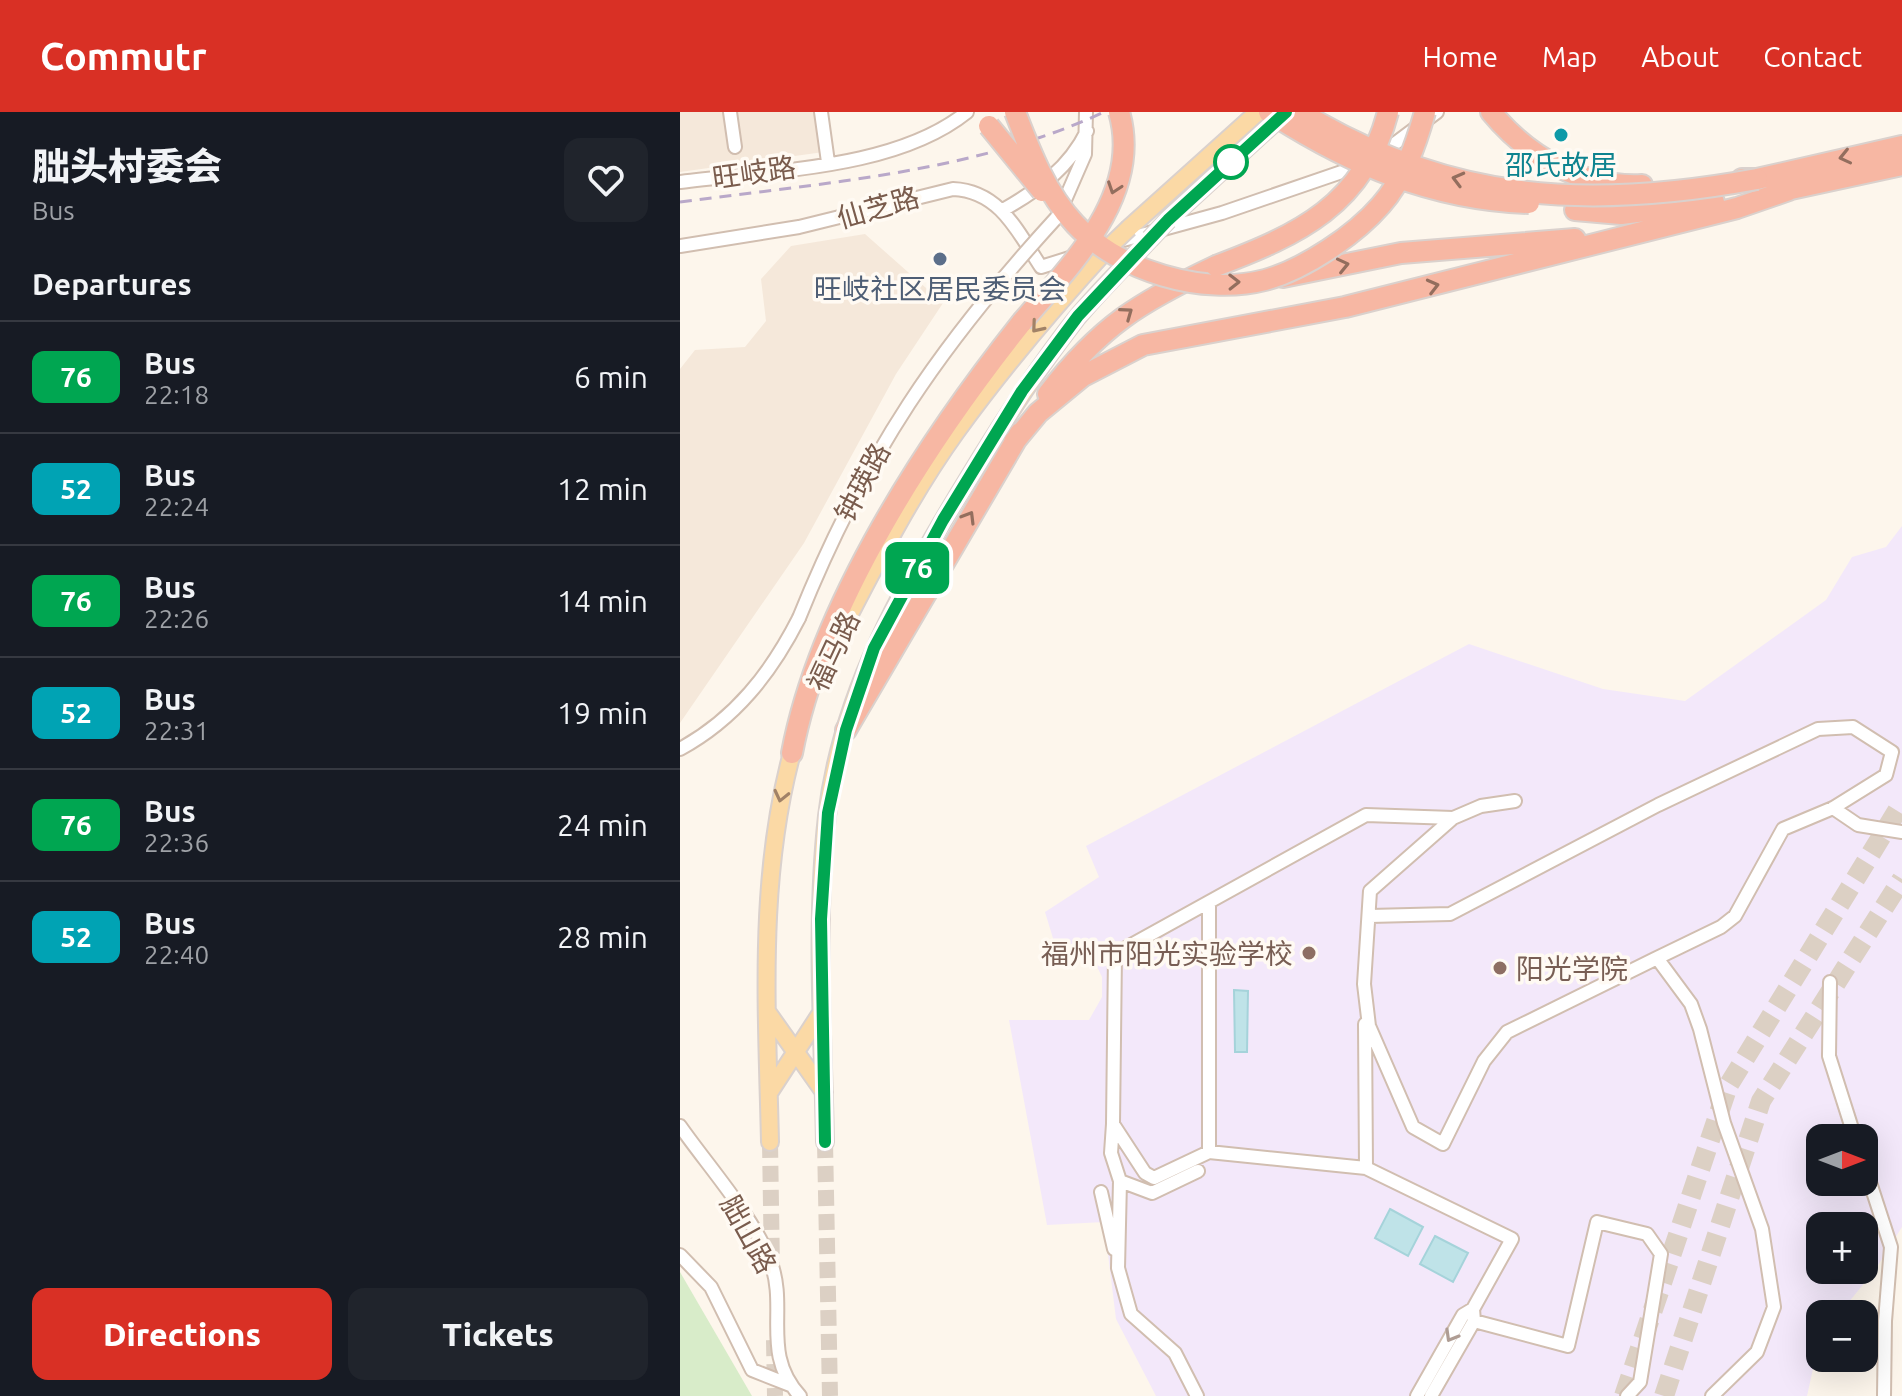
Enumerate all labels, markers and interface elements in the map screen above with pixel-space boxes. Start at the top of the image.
text: Commutr [40,35,207,77]
text: Home [1423,41,1498,72]
text: Map [1542,41,1597,72]
text: About [1641,41,1719,72]
text: Contact [1763,41,1862,72]
marker: 邵氏故居 [1552,126,1570,144]
button: heart [564,138,648,222]
text: 胐头村委会 [32,145,222,187]
unlabelled marker [1214,145,1248,179]
one-way arrow [1838,148,1852,165]
place label: 邵氏故居 [1505,149,1617,180]
street label: 旺岐路 [710,151,798,193]
one-way arrow [1452,172,1466,188]
one-way arrow [1108,180,1124,194]
street label: 仙芝路 [833,181,923,233]
text: Bus [32,196,75,225]
marker: 旺岐社区居民委员会 [931,250,949,268]
one-way arrow [1336,257,1350,274]
text: Departures [32,267,192,301]
place label: 旺岐社区居民委员会 [814,273,1066,304]
one-way arrow [1228,274,1241,291]
one-way arrow [1425,278,1439,295]
one-way arrow [1118,308,1133,323]
one-way arrow [1033,317,1047,332]
text: Bus [144,346,196,380]
text: 6 min [574,360,648,394]
text: 76 [60,361,92,392]
text: 22:18 [144,380,209,409]
street label: 钟瑛路 [829,438,895,526]
text: Bus [144,458,196,492]
text: 12 min [557,472,648,506]
text: 52 [60,473,92,504]
text: 22:24 [144,492,209,521]
one-way arrow [959,511,975,526]
line badge: 76 [881,542,953,594]
text: 76 [901,552,933,583]
text: Bus [144,570,196,604]
text: 14 min [557,584,648,618]
text: 76 [60,585,92,616]
text: 22:26 [144,604,209,633]
street label: 福马路 [801,606,865,696]
text: Bus [144,682,196,716]
text: 19 min [557,696,648,730]
text: 52 [60,697,92,728]
text: 22:31 [144,716,209,745]
one-way arrow [773,789,790,803]
text: Bus [144,794,196,828]
text: 24 min [557,808,648,842]
text: 76 [60,809,92,840]
text: 22:36 [144,828,209,857]
text: Bus [144,906,196,940]
text: 28 min [557,920,648,954]
text: 52 [60,921,92,952]
place label: 福州市阳光实验学校 [1041,938,1293,969]
text: 22:40 [144,940,209,969]
marker: 福州市阳光实验学校 [1300,944,1318,962]
place label: 阳光学院 [1516,953,1628,984]
marker: 阳光学院 [1491,959,1509,977]
north arrow [1806,1124,1878,1196]
map controls [1806,1124,1878,1372]
street label: 胐山路 [715,1190,783,1278]
button: + [1806,1212,1878,1284]
button: Directions [32,1288,332,1380]
button: Tickets [348,1288,648,1380]
button: − [1806,1300,1878,1372]
one-way arrow [1445,1327,1461,1342]

